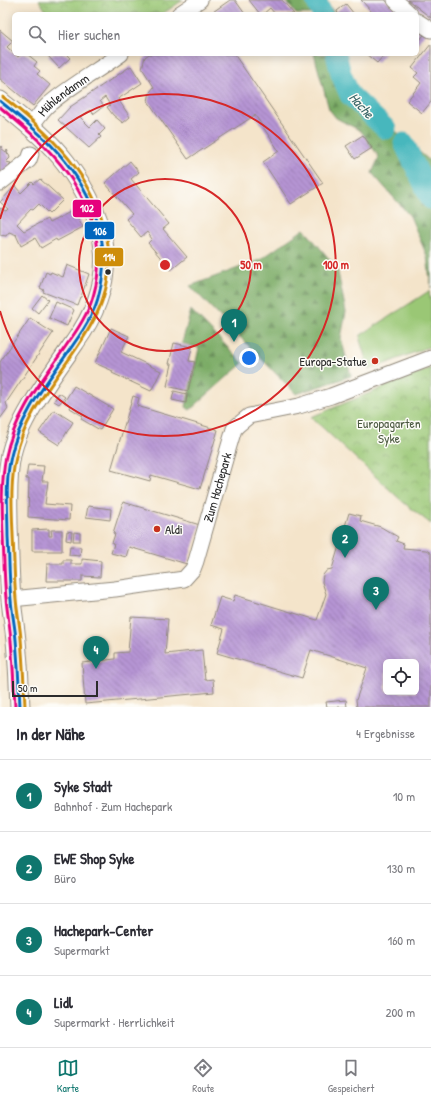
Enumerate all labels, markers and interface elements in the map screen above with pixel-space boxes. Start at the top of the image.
search box [12,12,419,56]
icon: search [26,23,48,45]
text: Hier suchen [58,24,120,45]
street label: Mühlendamm [33,69,93,120]
water label: Hache [345,88,380,123]
line badge: 102 [72,199,102,218]
text: 102 [80,201,95,215]
line badge: 106 [84,221,115,240]
text: 106 [93,224,107,238]
line badge: 114 [94,247,124,267]
text: 114 [103,250,115,264]
text: 50 m [240,256,262,273]
text: 100 m [323,256,349,273]
centre of rings [158,258,172,272]
unlabelled marker [103,267,113,277]
pin: 1 [221,309,247,342]
your location [239,348,259,368]
place label: Europa-Statue [300,352,367,370]
marker: Europa-Statue [370,356,380,366]
park label: Europagarten Syke [357,414,421,447]
street label: Zum Hachepark [199,450,236,524]
place label: Aldi [165,520,183,538]
marker: Aldi [152,524,162,534]
pin: 2 [332,525,358,558]
pin: 3 [363,577,389,610]
pin: 4 [83,636,109,669]
map controls [383,659,419,695]
button: locate [383,659,419,695]
scale bar [12,679,98,698]
text: 50 m [18,681,38,695]
text: In der Nähe [16,722,85,745]
text: 4 Ergebnisse [356,724,415,742]
text: Syke Stadt [54,776,112,797]
text: 1 [27,787,31,805]
text: 10 m [393,787,415,805]
text: Bahnhof · Zum Hachepark [54,797,173,815]
text: EWE Shop Syke [54,848,134,869]
text: 2 [26,859,32,877]
text: 130 m [387,859,415,877]
text: Büro [54,869,76,887]
text: Hachepark-Center [54,920,153,941]
text: 3 [26,931,32,949]
text: 160 m [387,931,415,949]
text: Supermarkt [54,941,110,959]
text: Lidl [54,992,73,1013]
text: 4 [27,1003,31,1021]
text: 200 m [385,1003,415,1021]
text: Supermarkt · Herrlichkeit [54,1013,174,1031]
tab: Karte [57,1057,79,1095]
tab: Route [192,1057,214,1095]
tab: Gespeichert [328,1057,374,1095]

